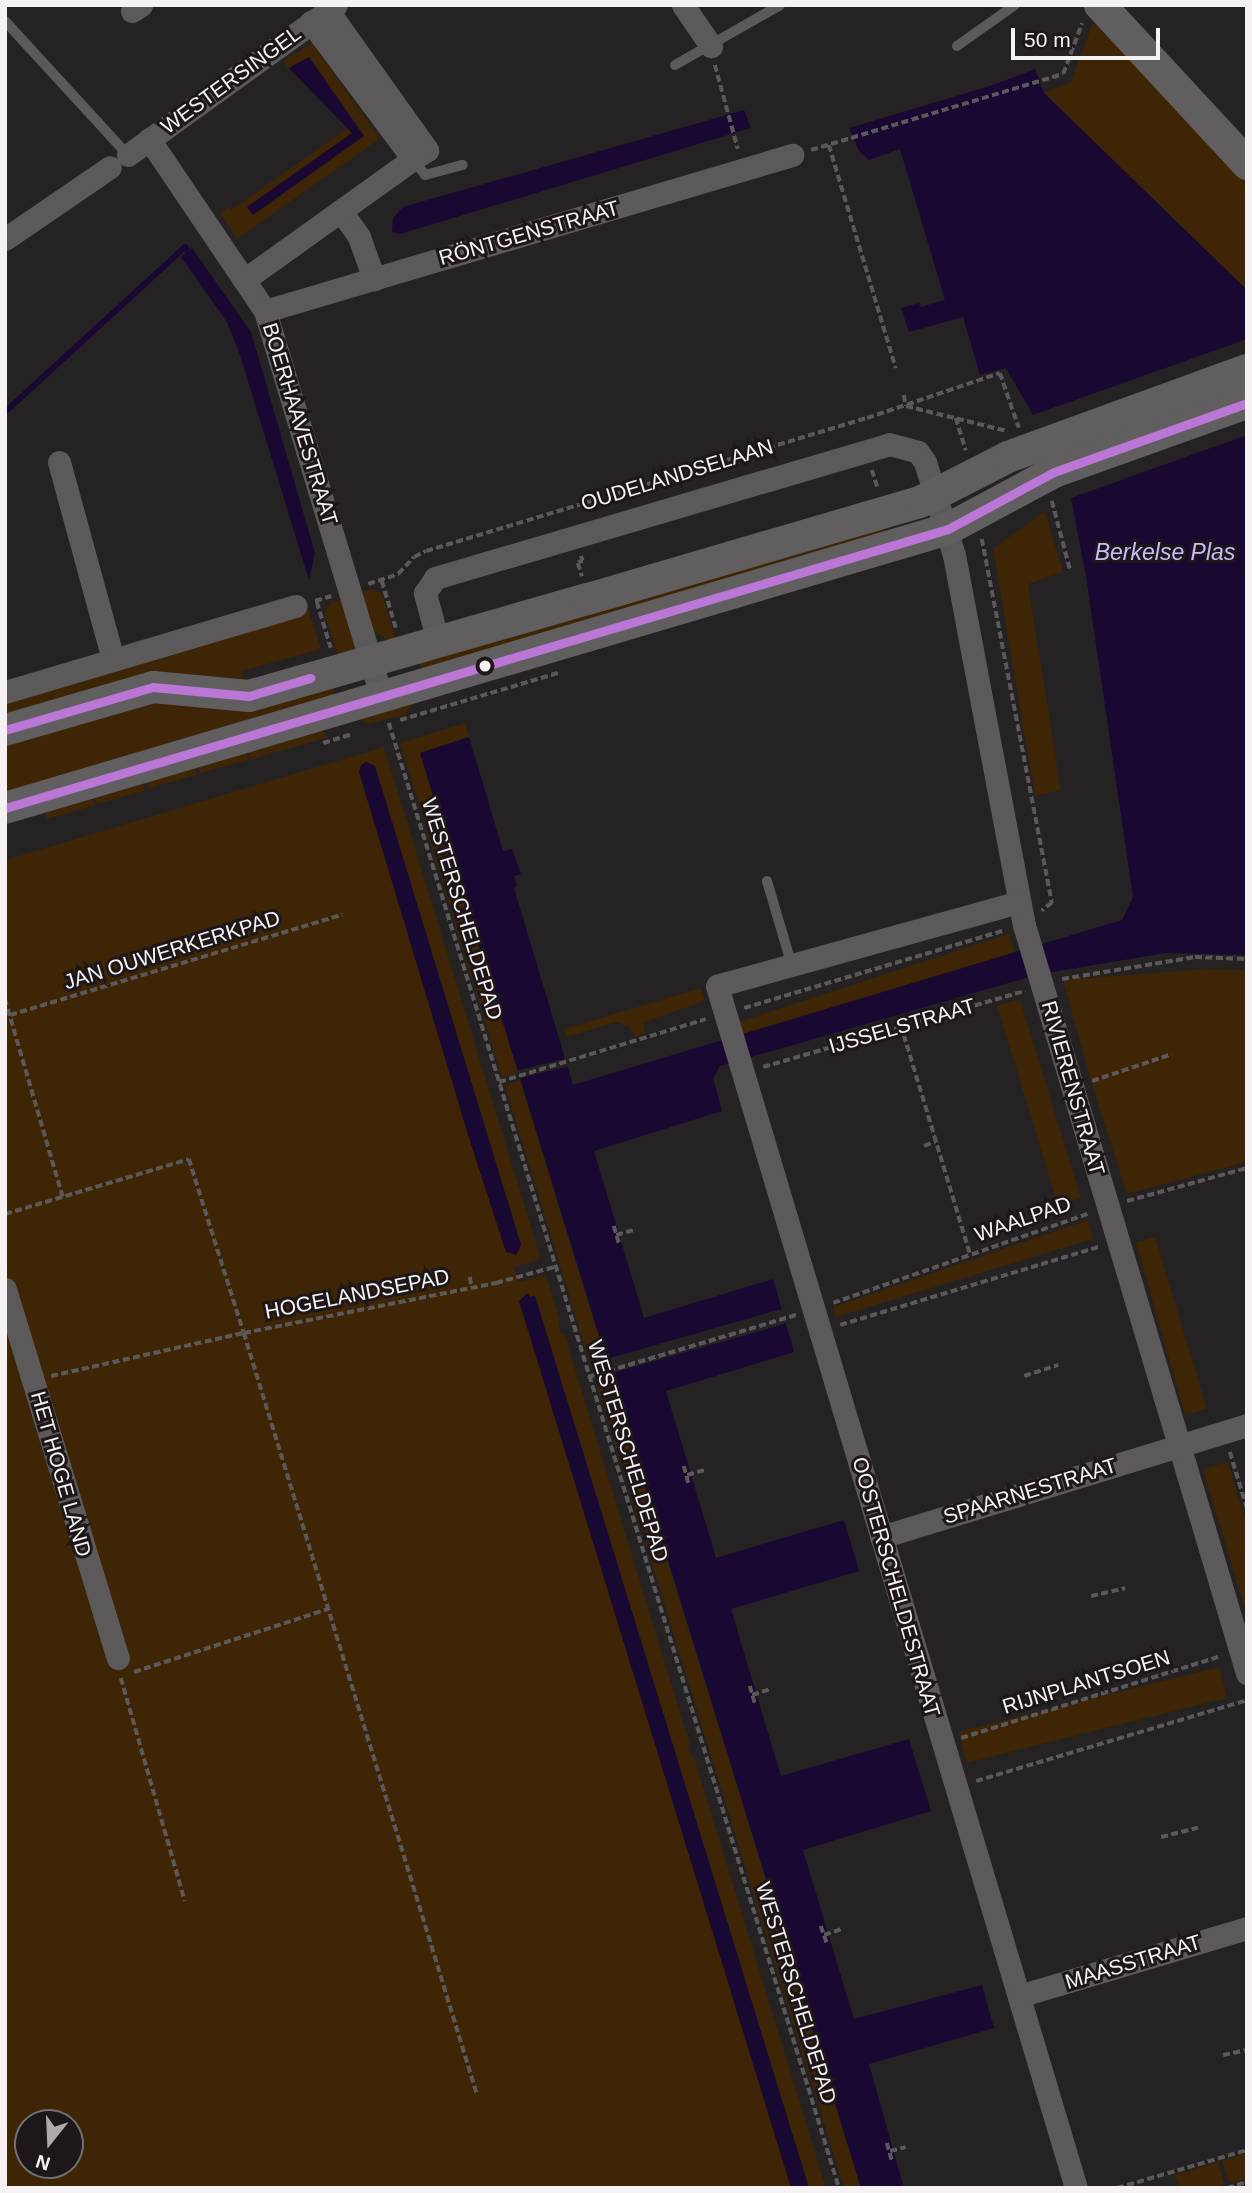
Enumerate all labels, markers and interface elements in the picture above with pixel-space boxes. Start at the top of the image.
scale bar [1014,14,1163,58]
street label: WESTERSINGEL [156,21,306,139]
text: 50 m [1024,28,1071,51]
street label: RÖNTGENSTRAAT [436,195,622,271]
street label: BOERHAAVESTRAAT [257,320,343,528]
street label: OUDELANDSELAAN [578,434,776,516]
water label: Berkelse Plas [1095,538,1235,566]
unlabelled marker [478,659,492,673]
street label: WESTERSCHELDEPAD [416,795,508,1023]
street label: JAN OUWERKERKPAD [61,905,283,995]
street label: IJSSELSTRAAT [826,993,978,1059]
street label: RIVIERENSTRAAT [1036,998,1110,1178]
street label: WAALPAD [971,1191,1075,1247]
street label: HOGELANDSEPAD [263,1264,451,1324]
street label: WESTERSCHELDEPAD [582,1337,674,1565]
street label: HET HOGE LAND [25,1388,97,1560]
street label: SPAARNESTRAAT [940,1453,1120,1529]
street label: OOSTERSCHELDESTRAAT [847,1454,945,1720]
street label: RIJNPLANTSOEN [999,1645,1173,1719]
street label: WESTERSCHELDEPAD [750,1879,842,2107]
street label: MAASSTRAAT [1062,1929,1204,1995]
north arrow [14,2109,84,2179]
text: N [33,2150,53,2175]

